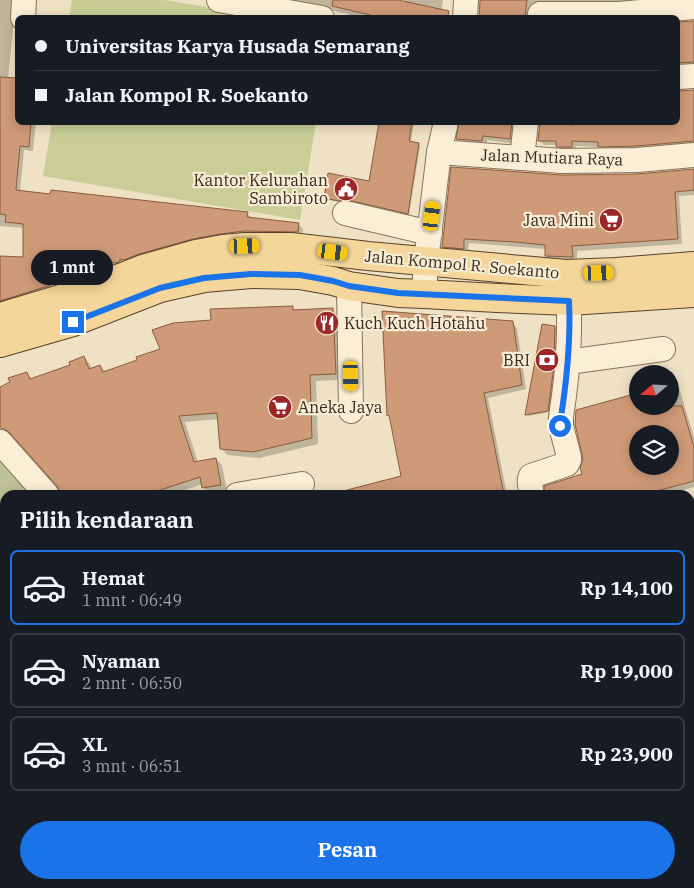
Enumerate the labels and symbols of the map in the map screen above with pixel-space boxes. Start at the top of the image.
street label: Jalan Mutiara Raya [480,145,624,169]
place label: Kantor Kelurahan Sambiroto [194,170,328,208]
public building icon: Kantor Kelurahan Sambiroto [333,176,359,202]
car [422,200,441,232]
supermarket icon: Java Mini [598,207,624,233]
place label: Java Mini [523,210,594,230]
car [229,238,260,254]
car [317,243,348,261]
street label: Jalan Kompol R. Soekanto [364,246,560,282]
callout: 1 mnt [32,250,114,284]
car [583,265,614,281]
restaurant icon: Kuch Kuch Hotahu [314,310,340,336]
route end [62,311,84,333]
place label: Kuch Kuch Hotahu [344,313,486,333]
bank icon: BRI [534,347,560,373]
place label: BRI [503,350,530,370]
car [343,361,358,391]
north arrow [629,365,679,415]
supermarket icon: Aneka Jaya [267,394,293,420]
place label: Aneka Jaya [298,397,383,417]
route start [549,415,571,437]

